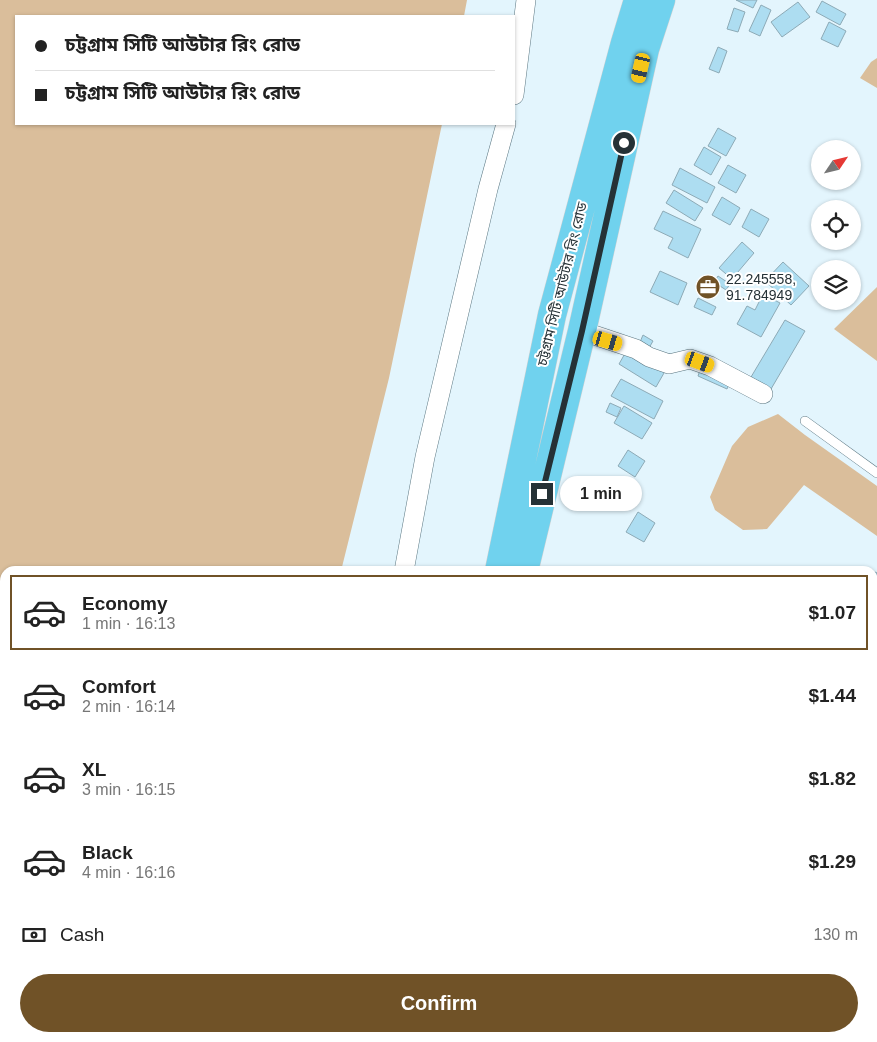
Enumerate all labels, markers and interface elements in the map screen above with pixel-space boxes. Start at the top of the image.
text: চট্টগ্রাম সিটি আউটার রিং রোড [65,34,300,55]
car [630,52,651,84]
text: চট্টগ্রাম সিটি আউটার রিং রোড [65,82,300,103]
route start [613,132,635,154]
north arrow [811,140,861,190]
map controls [811,140,861,310]
street label: চট্টগ্রাম সিটি আউটার রিং রোড [534,200,590,368]
button: locate [811,200,861,250]
button: layers [811,260,861,310]
place label: 22.245558, 91.784949 [726,271,796,303]
office icon: 22.245558, 91.784949 [695,274,721,300]
car [591,330,624,352]
car [683,350,716,374]
callout: 1 min [560,476,642,512]
route end [531,483,553,505]
text: 1 min [580,485,622,502]
icon: car [22,590,67,635]
text: Economy [82,593,168,614]
text: $1.07 [808,602,856,623]
text: 1 min · 16:13 [82,615,175,632]
icon: car [22,673,67,718]
text: Comfort [82,676,156,697]
text: $1.44 [808,685,856,706]
text: 2 min · 16:14 [82,698,175,715]
icon: car [22,756,67,801]
text: XL [82,759,106,780]
text: $1.82 [808,768,856,789]
text: 3 min · 16:15 [82,781,175,798]
icon: car [22,839,67,884]
text: Black [82,842,133,863]
text: $1.29 [808,851,856,872]
text: 4 min · 16:16 [82,864,175,881]
icon: cash [20,921,48,949]
text: Cash [60,924,104,945]
text: 130 m [814,926,858,943]
button: Confirm [20,974,858,1032]

